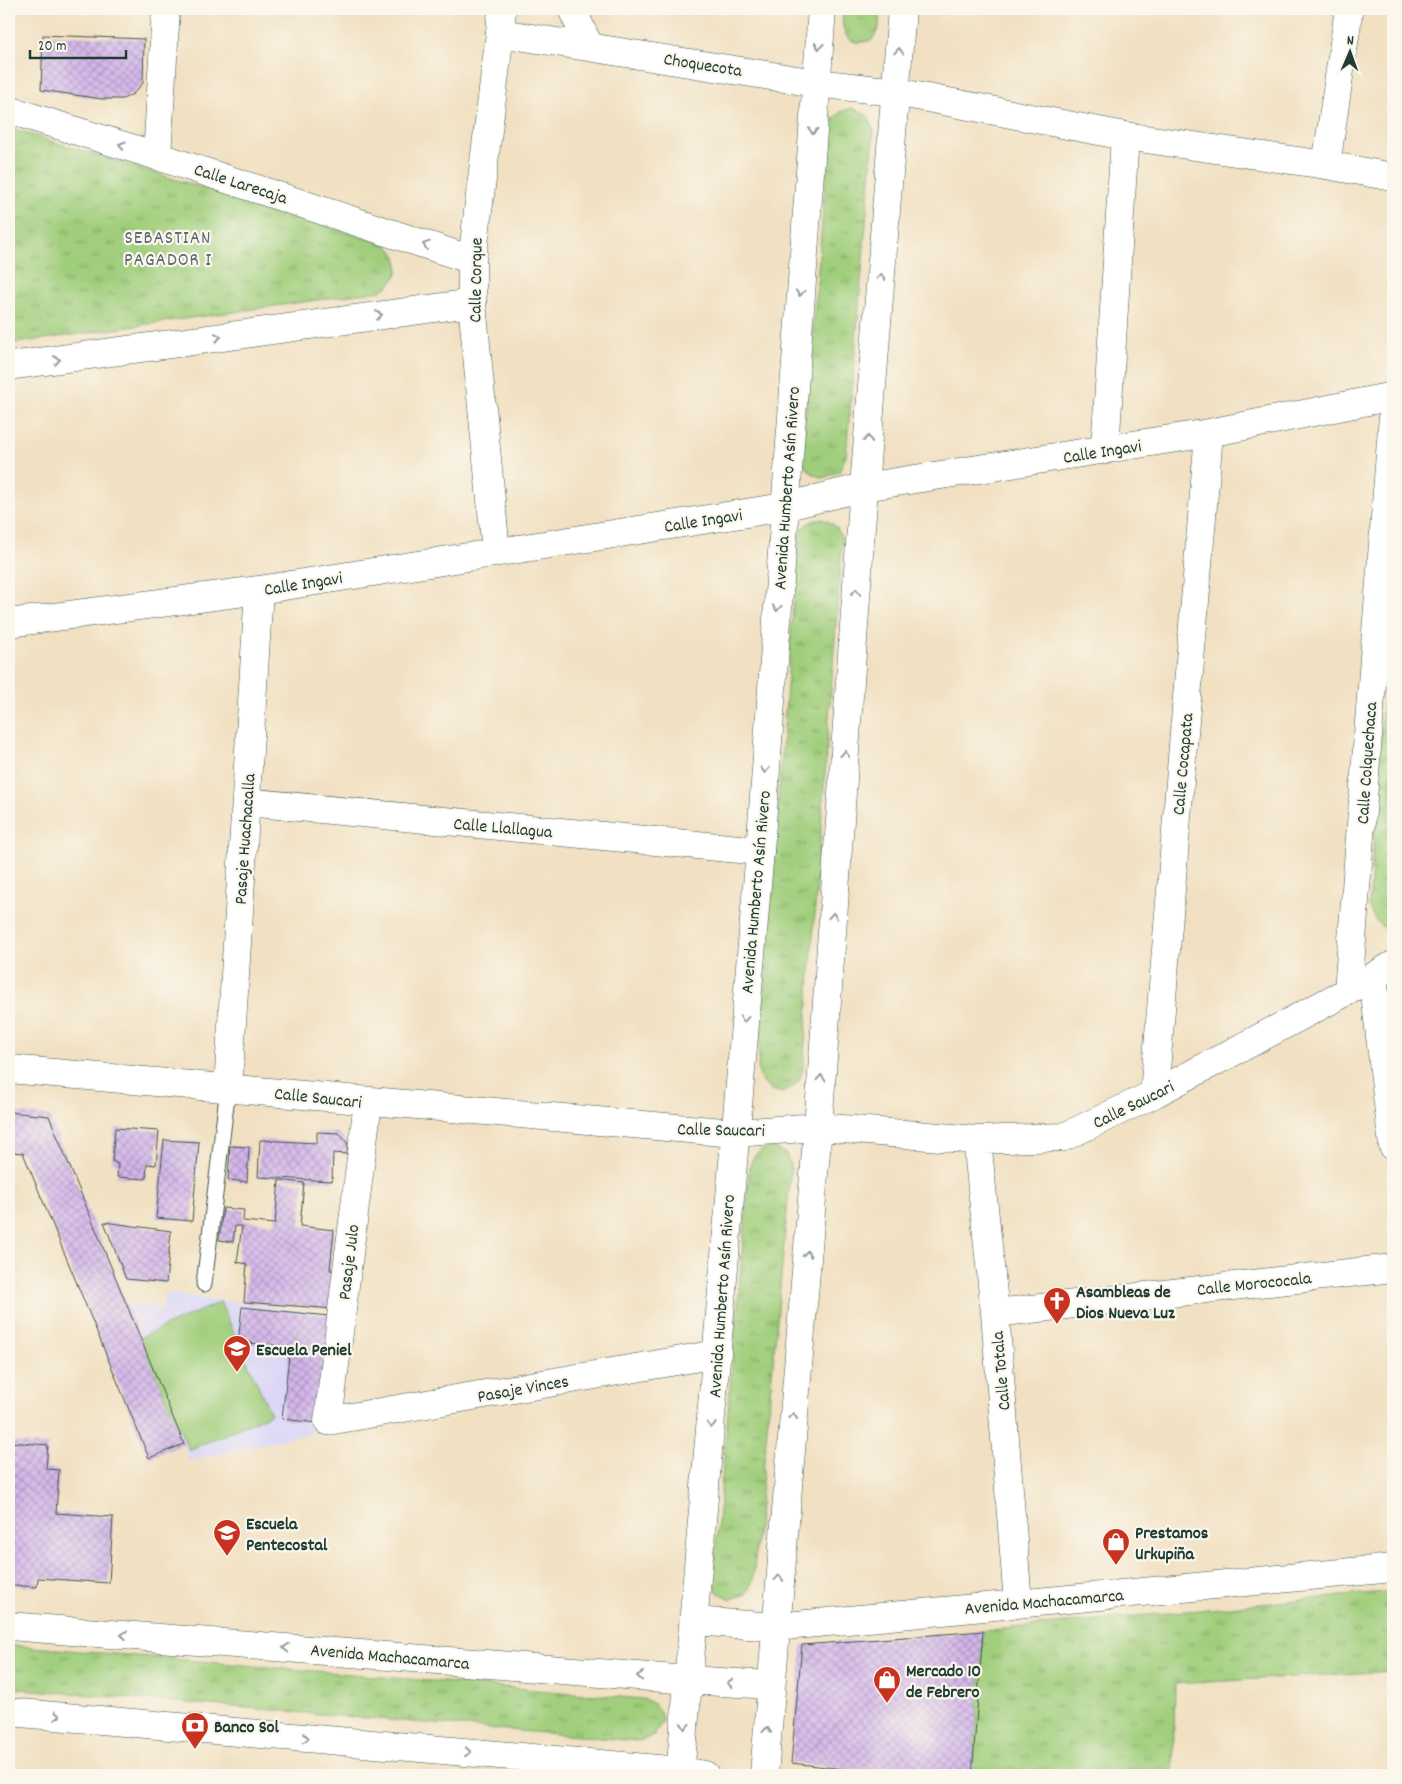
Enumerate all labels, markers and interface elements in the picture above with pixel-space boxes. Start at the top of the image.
scale bar [30,28,126,60]
north arrow [1324,28,1374,78]
text: N [1347,31,1354,51]
text: 20 m [38,36,66,58]
one-way arrow [814,42,825,50]
one-way arrow [893,46,904,54]
street label: Choquecota [662,48,744,85]
one-way arrow [807,128,818,136]
one-way arrow [118,140,127,150]
street label: Calle Larecaja [190,158,291,212]
district label: SEBASTIAN PAGADOR I [124,226,212,275]
street label: Calle Corque [464,237,491,323]
one-way arrow [422,241,431,251]
one-way arrow [875,272,886,280]
one-way arrow [795,290,806,298]
one-way arrow [375,311,383,321]
one-way arrow [214,333,222,343]
one-way arrow [53,355,61,365]
street label: Avenida Humberto Asín Rivero [769,386,808,591]
one-way arrow [862,434,873,442]
street label: Calle Ingavi [1061,435,1143,472]
street label: Calle Ingavi [662,504,744,541]
street label: Calle Ingavi [262,567,344,604]
one-way arrow [851,588,862,596]
one-way arrow [771,604,782,612]
street label: Calle Colquechaca [1352,701,1385,825]
street label: Calle Cocapata [1168,712,1201,816]
one-way arrow [839,750,850,758]
one-way arrow [760,766,771,774]
street label: Pasaje Huachacalla [229,772,264,906]
street label: Avenida Humberto Asín Rivero [736,790,779,995]
street label: Calle Llallagua [452,813,554,846]
one-way arrow [827,912,838,920]
one-way arrow [739,1015,750,1023]
one-way arrow [816,1074,827,1082]
street label: Calle Saucari [1089,1076,1179,1137]
street label: Calle Saucari [273,1082,363,1117]
street label: Calle Saucari [677,1118,765,1145]
street label: Avenida Humberto Asín Rivero [704,1194,743,1399]
street label: Pasaje Julo [333,1223,368,1302]
one-way arrow [801,1250,812,1258]
street label: Calle Morococala [1196,1267,1313,1304]
place label: Asambleas de Dios Nueva Luz [1076,1281,1175,1327]
church icon: Asambleas de Dios Nueva Luz [1042,1286,1072,1325]
street label: Calle Totala [987,1330,1018,1411]
school or university icon: Escuela Peniel [222,1334,252,1373]
place label: Escuela Peniel [256,1339,352,1364]
street label: Pasaje Vinces [476,1370,571,1411]
one-way arrow [787,1412,798,1420]
one-way arrow [706,1422,717,1430]
place label: Escuela Pentecostal [246,1513,328,1559]
school or university icon: Escuela Pentecostal [212,1518,242,1557]
place label: Prestamos Urkupiña [1135,1522,1209,1568]
shop icon: Prestamos Urkupiña [1101,1527,1131,1566]
one-way arrow [773,1574,784,1582]
street label: Avenida Machacamarca [964,1584,1125,1623]
one-way arrow [120,1630,128,1641]
street label: Avenida Machacamarca [309,1639,471,1678]
one-way arrow [282,1643,290,1654]
place label: Mercado 10 de Febrero [906,1660,981,1706]
shop icon: Mercado 10 de Febrero [872,1665,902,1704]
one-way arrow [636,1671,644,1682]
one-way arrow [725,1677,733,1688]
one-way arrow [54,1710,62,1721]
bank icon: Banco Sol [180,1711,210,1750]
place label: Banco Sol [214,1716,280,1741]
one-way arrow [679,1722,690,1730]
one-way arrow [761,1726,772,1734]
one-way arrow [303,1732,311,1743]
one-way arrow [464,1747,472,1758]

